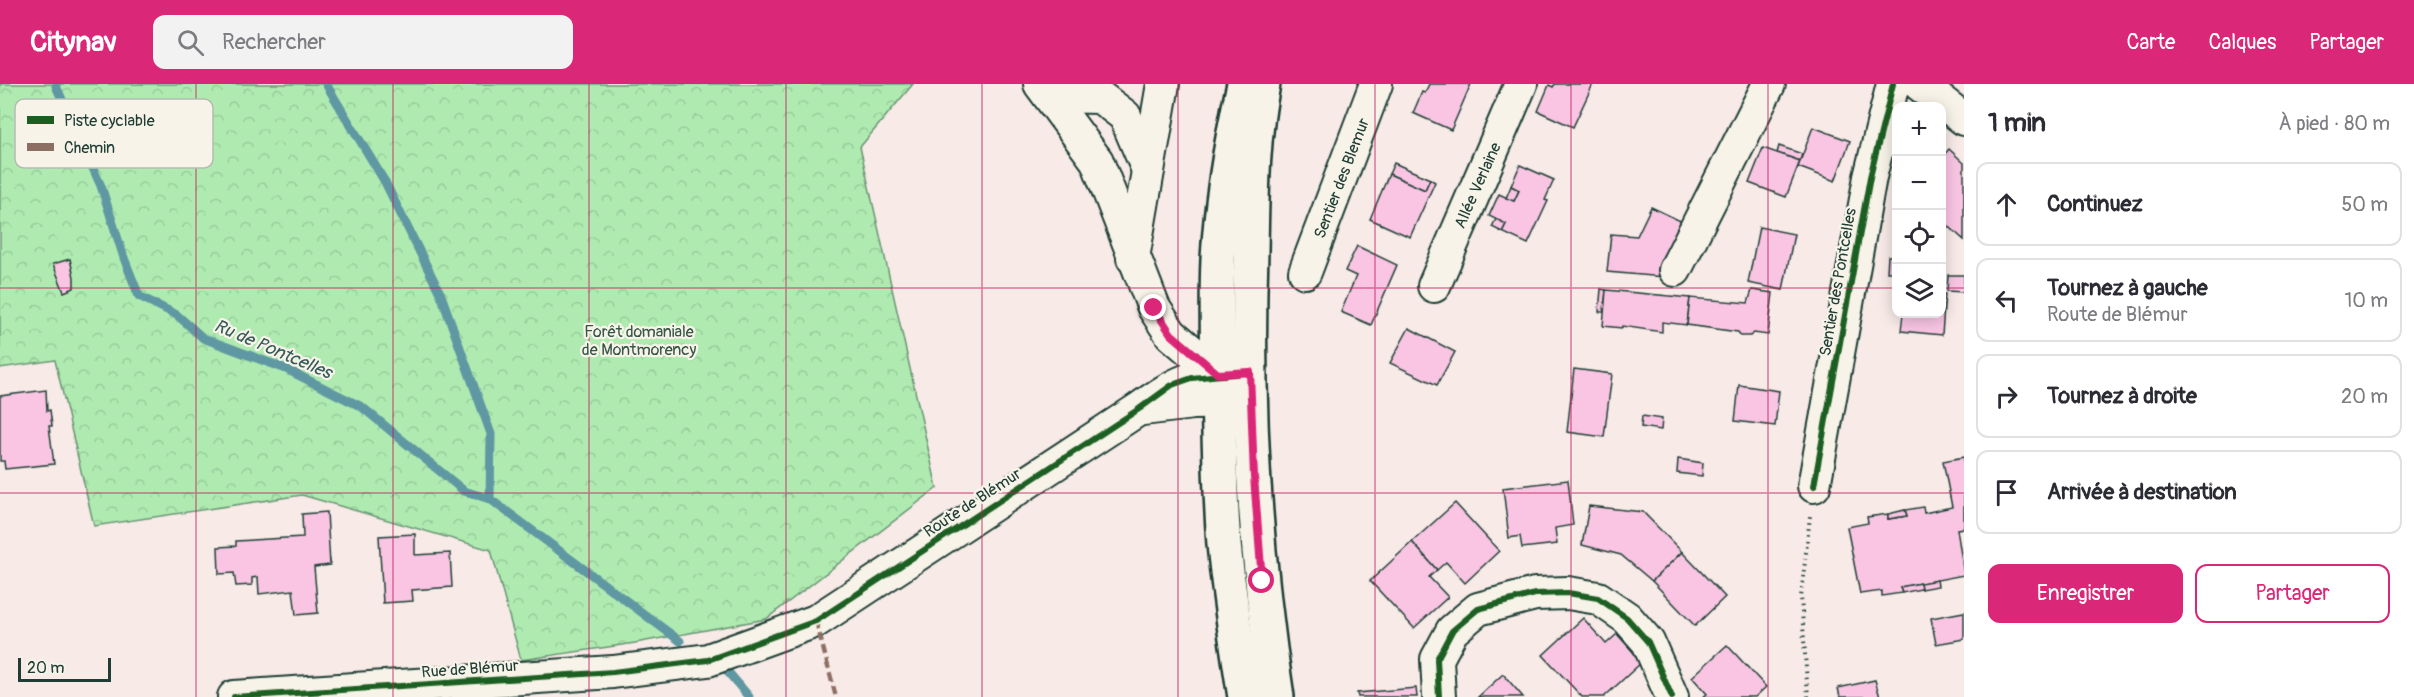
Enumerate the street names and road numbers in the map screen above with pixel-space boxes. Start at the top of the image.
street label: Sentier des Blemur [1310,115,1374,241]
street label: Allée Verlaine [1450,139,1506,231]
street label: Sentier des Pontcelles [1815,207,1861,358]
street label: Route de Blémur [920,464,1025,542]
street label: Rue de Blémur [421,656,520,682]

